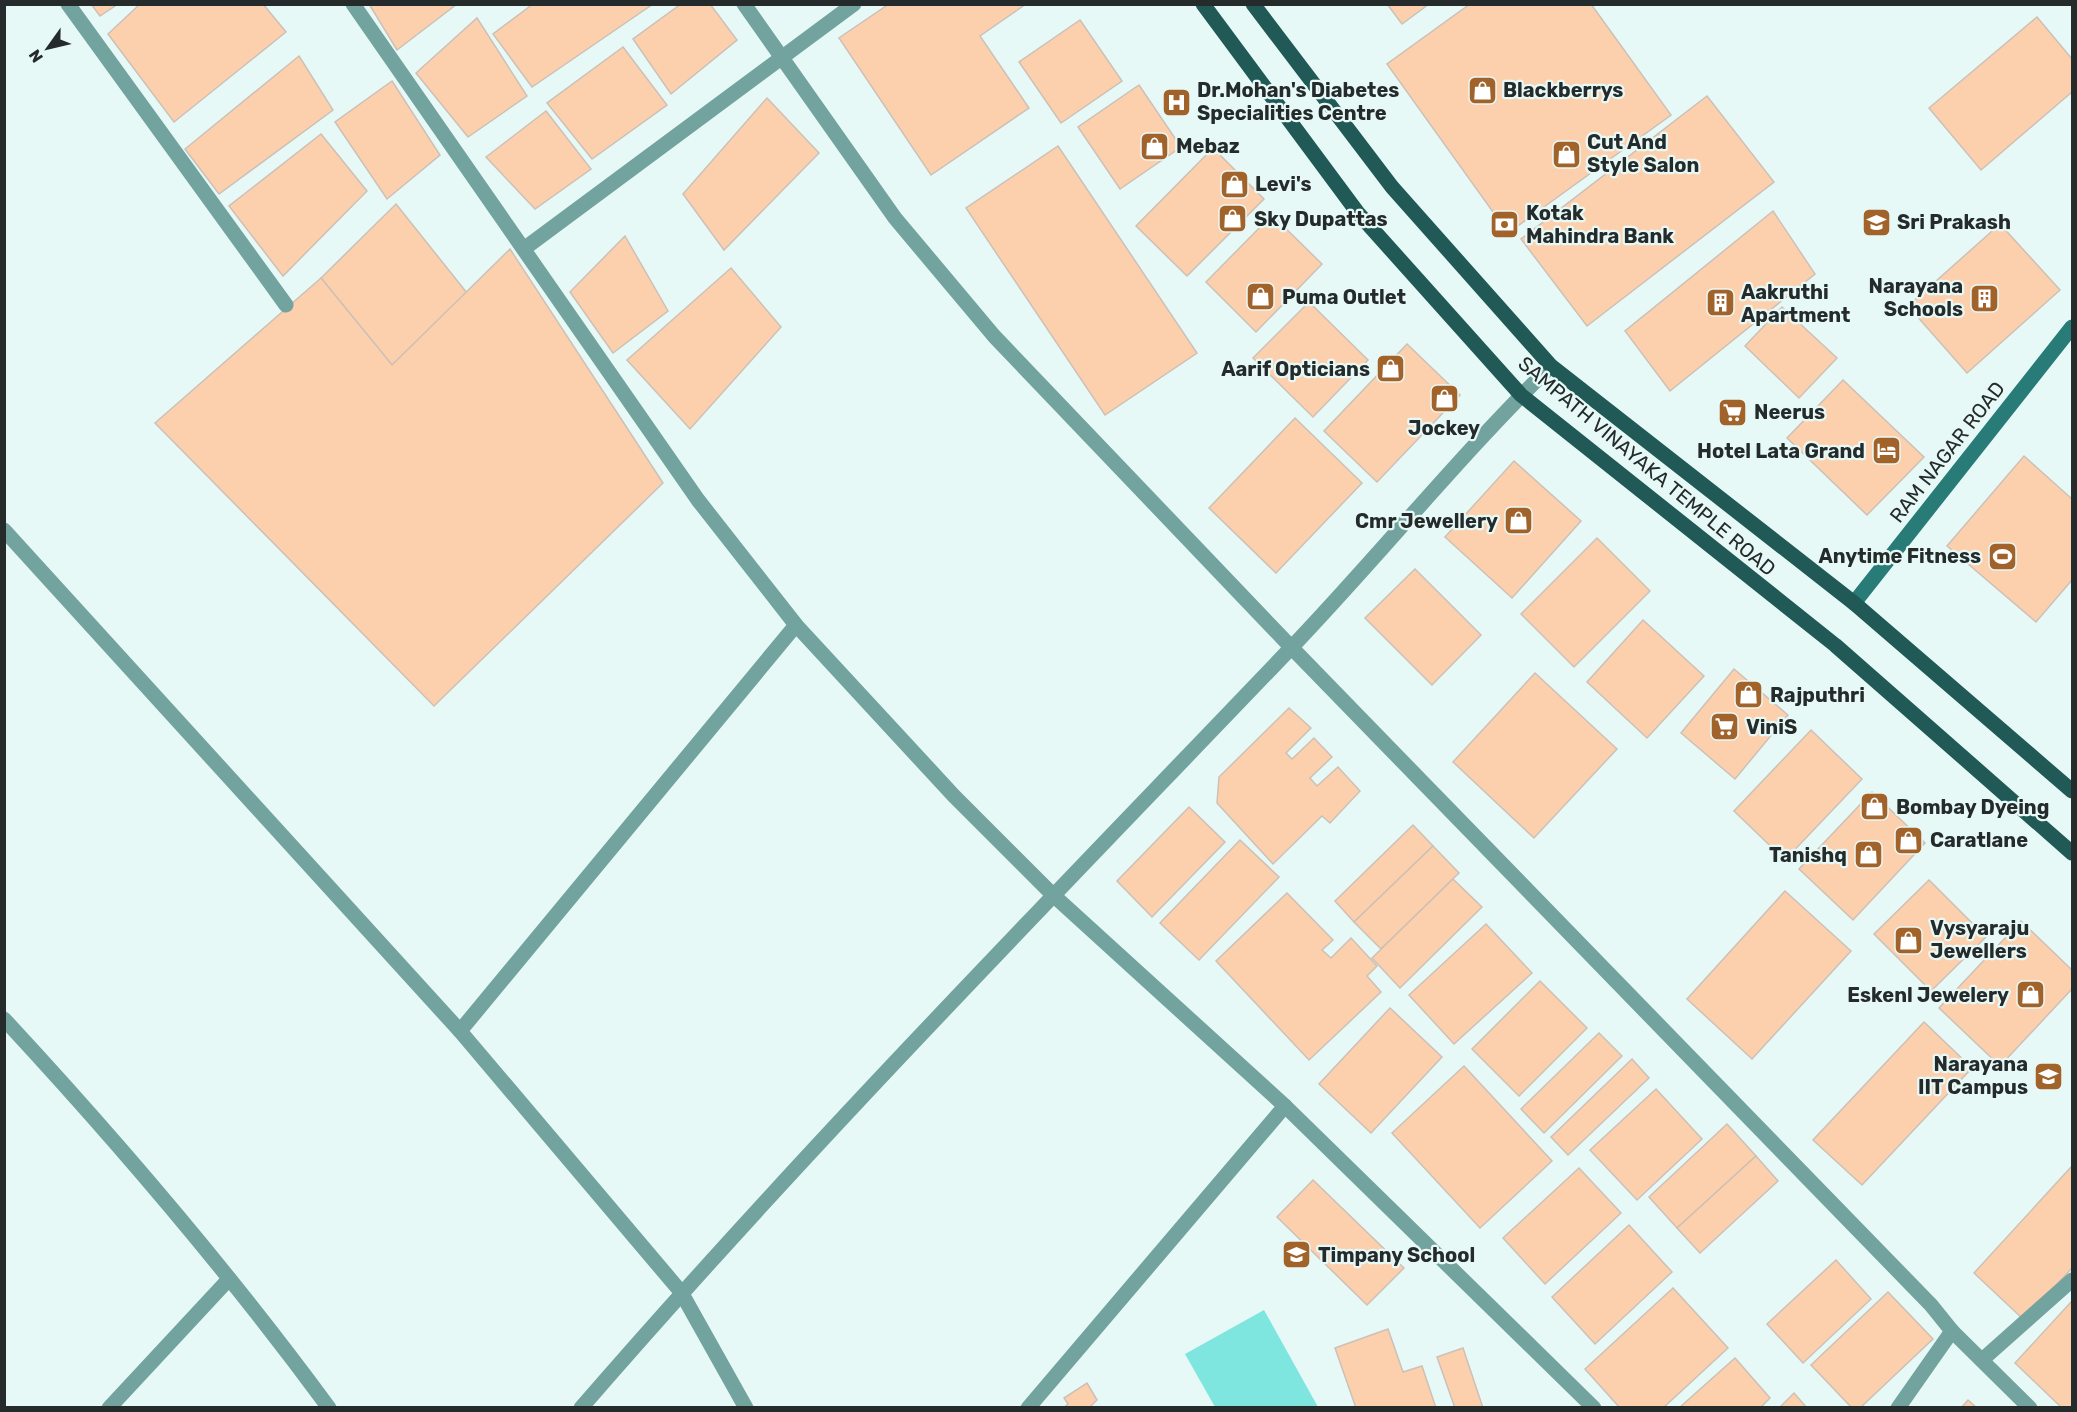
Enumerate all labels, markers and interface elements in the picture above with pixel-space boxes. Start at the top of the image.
north arrow [18,18,78,78]
text: N [25,46,47,66]
shop icon: Blackberrys [1466,74,1498,106]
place label: Dr.Mohan's Diabetes Specialities Centre [1197,78,1399,125]
place label: Blackberrys [1503,78,1623,102]
hospital icon: Dr.Mohan's Diabetes Specialities Centre [1160,86,1192,118]
shop icon: Mebaz [1139,130,1171,162]
place label: Cut And Style Salon [1587,130,1699,177]
place label: Mebaz [1176,134,1240,158]
shop icon: Cut And Style Salon [1550,138,1582,170]
shop icon: Levi's [1218,168,1250,200]
place label: Levi's [1255,172,1312,196]
place label: Kotak Mahindra Bank [1526,201,1674,248]
shop icon: Sky Dupattas [1217,203,1249,235]
school or university icon: Sri Prakash [1860,206,1892,238]
place label: Sky Dupattas [1254,207,1388,231]
bank icon: Kotak Mahindra Bank [1489,208,1521,240]
place label: Sri Prakash [1897,210,2011,234]
place label: Narayana Schools [1869,274,1963,321]
place label: Aakruthi Apartment [1741,280,1850,327]
shop icon: Puma Outlet [1245,281,1277,313]
building icon: Narayana Schools [1968,282,2000,314]
place label: Puma Outlet [1282,285,1406,309]
building icon: Aakruthi Apartment [1704,287,1736,319]
street label: SAMPATH VINAYAKA TEMPLE ROAD [1513,351,1781,581]
shop icon: Aarif Opticians [1375,353,1407,385]
place label: Aarif Opticians [1221,357,1370,381]
street label: RAM NAGAR ROAD [1884,377,2010,527]
shop icon: Jockey [1428,382,1460,414]
supermarket icon: Neerus [1717,396,1749,428]
place label: Neerus [1754,400,1825,424]
place label: Jockey [1408,416,1480,440]
hotel icon: Hotel Lata Grand [1870,435,1902,467]
place label: Hotel Lata Grand [1697,439,1865,463]
shop icon: Cmr Jewellery [1503,505,1535,537]
place label: Cmr Jewellery [1355,509,1498,533]
sports icon: Anytime Fitness [1986,540,2018,572]
place label: Anytime Fitness [1818,544,1981,568]
shop icon: Rajputhri [1733,679,1765,711]
place label: Rajputhri [1770,683,1865,707]
supermarket icon: ViniS [1709,711,1741,743]
place label: ViniS [1746,715,1797,739]
shop icon: Bombay Dyeing [1859,791,1891,823]
place label: Bombay Dyeing [1896,795,2049,819]
shop icon: Caratlane [1893,824,1925,856]
place label: Caratlane [1930,828,2028,852]
shop icon: Tanishq [1852,839,1884,871]
place label: Tanishq [1769,843,1847,867]
place label: Vysyaraju Jewellers [1930,916,2029,963]
shop icon: Vysyaraju Jewellers [1893,924,1925,956]
shop icon: Eskenl Jewelery [2014,979,2046,1011]
place label: Eskenl Jewelery [1847,983,2009,1007]
place label: Narayana IIT Campus [1918,1052,2028,1099]
school or university icon: Narayana IIT Campus [2033,1060,2065,1092]
school or university icon: Timpany School [1281,1239,1313,1271]
place label: Timpany School [1318,1243,1475,1267]

